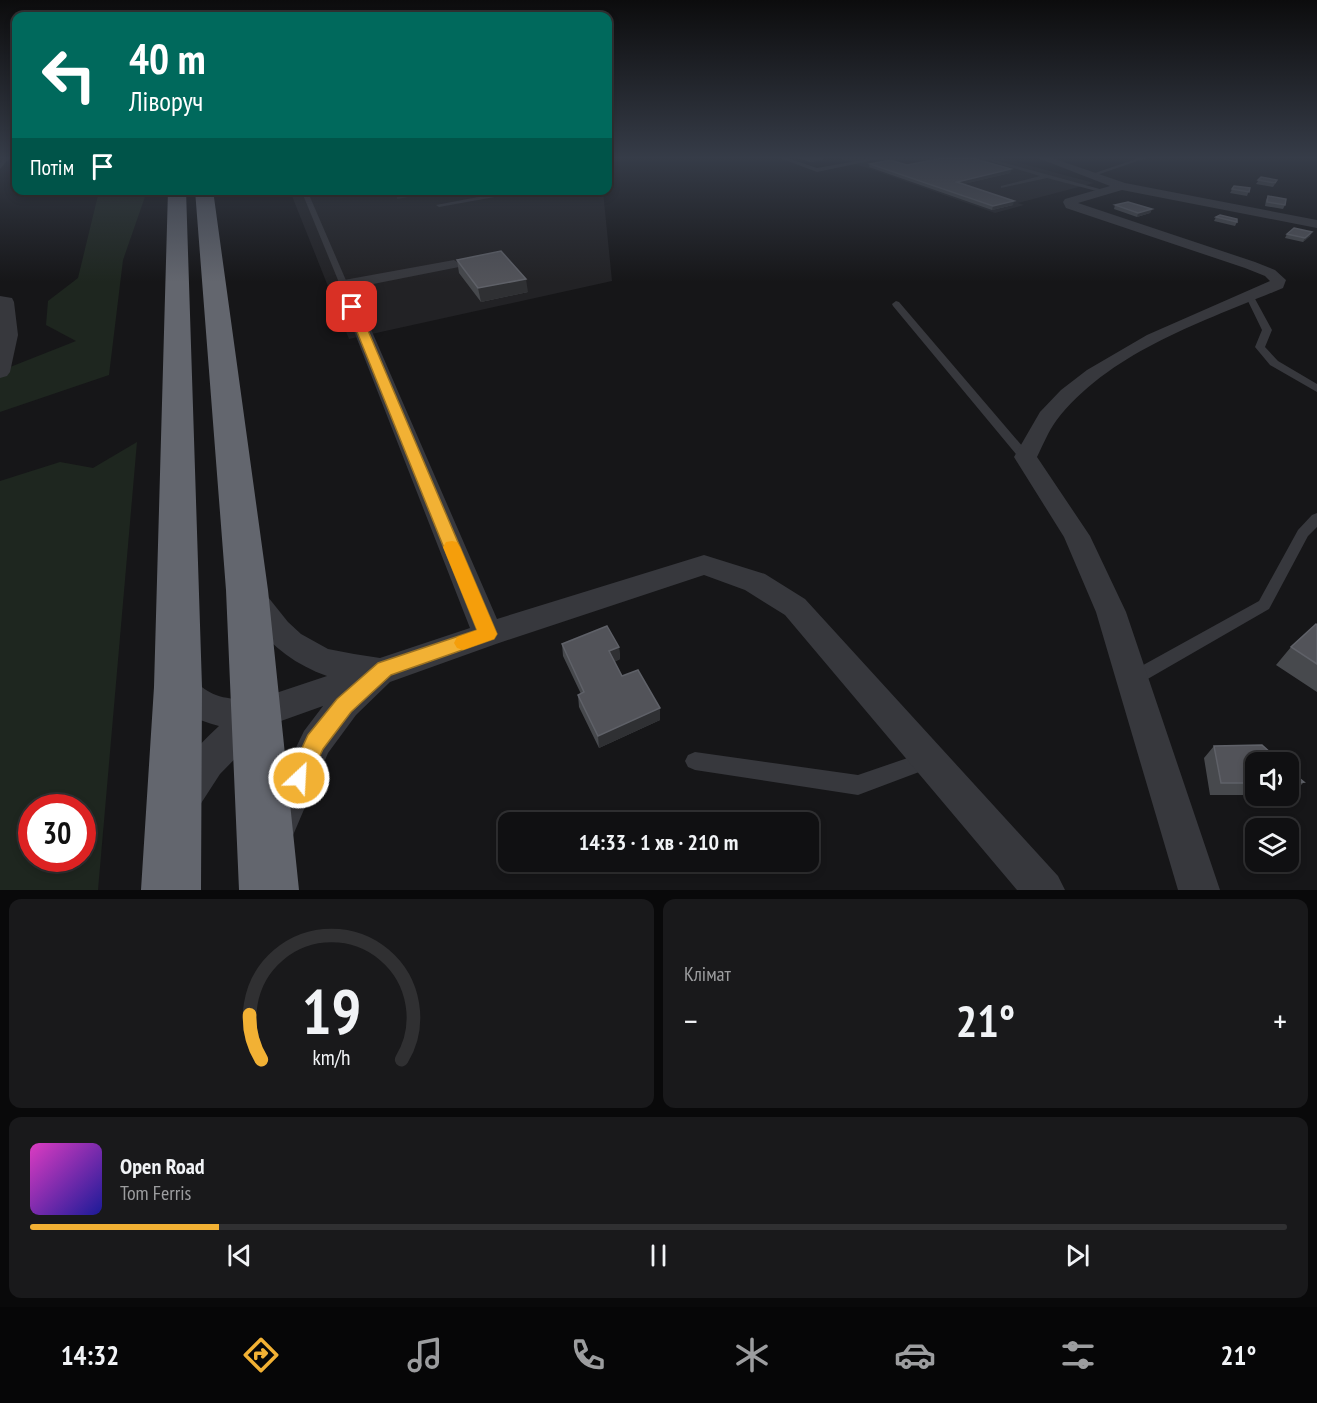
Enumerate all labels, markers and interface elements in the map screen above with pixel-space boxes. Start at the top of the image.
text: 40 m [129,31,206,86]
icon: left [30,36,108,114]
text: Ліворуч [129,84,203,118]
icon: arrive [86,150,119,183]
text: Потім [30,153,74,181]
pin [326,281,377,332]
icon: arrive [335,290,368,323]
position arrow [267,746,331,810]
map controls [1245,752,1299,872]
button: sound [1245,752,1299,806]
speed limit sign: 30 [18,794,96,872]
button: layers [1245,818,1299,872]
text: 14:33 · 1 хв · 210 m [579,828,738,856]
text: Клімат [684,961,731,987]
text: 19 [302,970,361,1051]
text: 21° [956,991,1015,1049]
text: − [684,999,698,1042]
text: + [1273,999,1287,1042]
text: km/h [312,1044,351,1072]
text: Open Road [120,1152,205,1180]
text: Tom Ferris [120,1180,191,1206]
icon: previous [223,1239,256,1272]
icon: pause [642,1239,675,1272]
icon: next [1061,1239,1094,1272]
icon: directions [240,1334,282,1376]
icon: music [404,1334,446,1376]
icon: phone [567,1334,609,1376]
icon: climate [731,1334,773,1376]
icon: car [894,1334,936,1376]
icon: filters [1057,1334,1099,1376]
text: 14:32 [61,1338,119,1372]
text: 21° [1221,1338,1256,1372]

